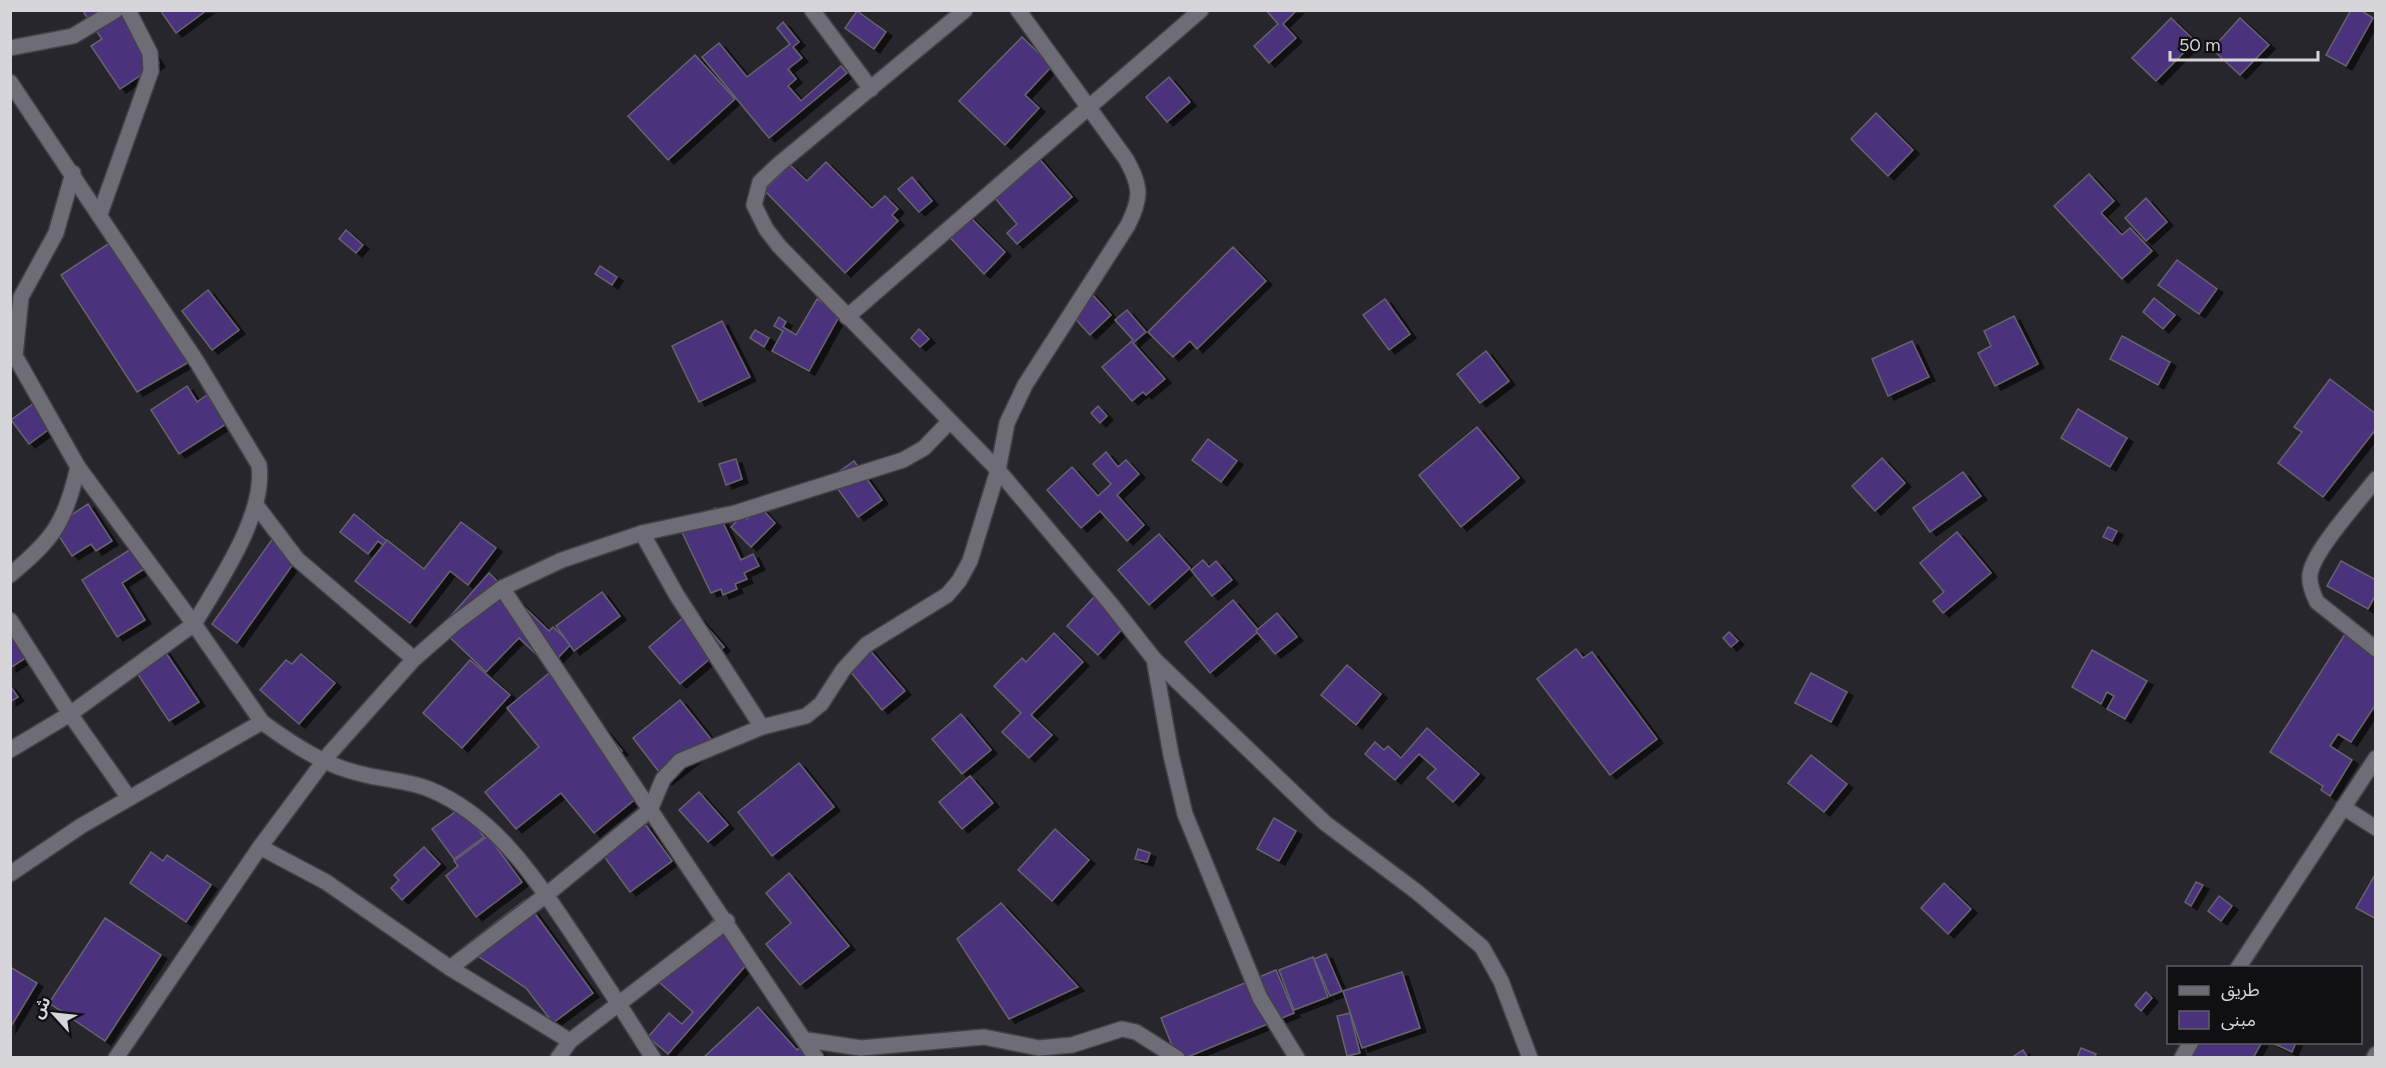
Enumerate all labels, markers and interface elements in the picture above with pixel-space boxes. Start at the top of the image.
scale bar [2170,24,2318,62]
text: 50 m [2179,34,2221,56]
legend [2167,966,2362,1044]
text: طريق [2221,979,2260,1001]
north arrow [24,984,84,1044]
text: ش [28,993,55,1021]
text: مبنى [2221,1009,2256,1031]

